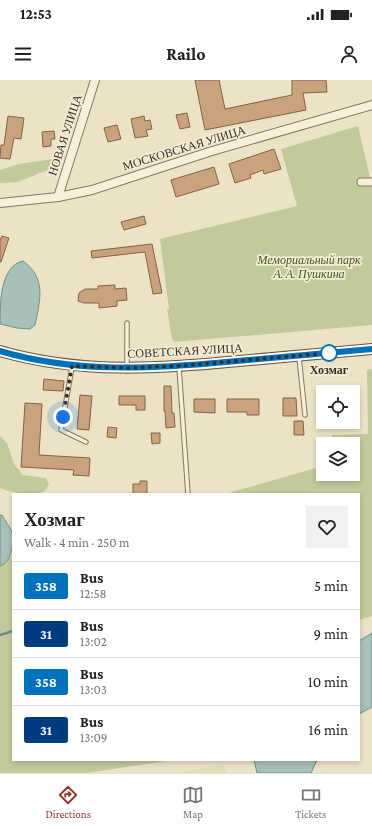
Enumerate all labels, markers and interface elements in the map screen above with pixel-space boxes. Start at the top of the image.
text: 12:53 [20,6,52,22]
icon: menu [12,43,34,65]
icon: person [338,43,360,65]
text: Railo [166,44,206,64]
street label: НОВАЯ УЛИЦА [45,92,85,177]
street label: МОСКОВСКАЯ УЛИЦА [121,122,248,173]
park label: Мемориальный парк А. А. Пушкина [256,253,361,281]
street label: СОВЕТСКАЯ УЛИЦА [127,341,243,361]
marker: Хозмаг [320,344,338,362]
place label: Хозмаг [310,363,349,377]
map controls [316,385,360,481]
button: locate [316,385,360,429]
your location [53,407,73,427]
button: layers [316,437,360,481]
button: heart [306,506,348,548]
text: Хозмаг [24,509,85,530]
text: Walk · 4 min · 250 m [24,535,129,550]
text: Bus [80,570,103,586]
text: 358 [35,578,57,594]
text: 5 min [314,578,348,594]
text: 12:58 [80,586,107,601]
text: Bus [80,618,103,634]
text: 31 [40,626,52,642]
text: 9 min [314,626,348,642]
text: 13:02 [80,634,107,649]
text: Bus [80,666,103,682]
text: 358 [35,674,57,690]
text: 10 min [308,674,348,690]
text: 13:03 [80,682,107,697]
text: Bus [80,714,103,730]
text: 31 [40,722,52,738]
text: 16 min [309,722,348,738]
text: 13:09 [80,730,107,745]
tab: Directions [46,784,91,820]
tab: Map [182,784,204,820]
tab: Tickets [295,784,326,820]

